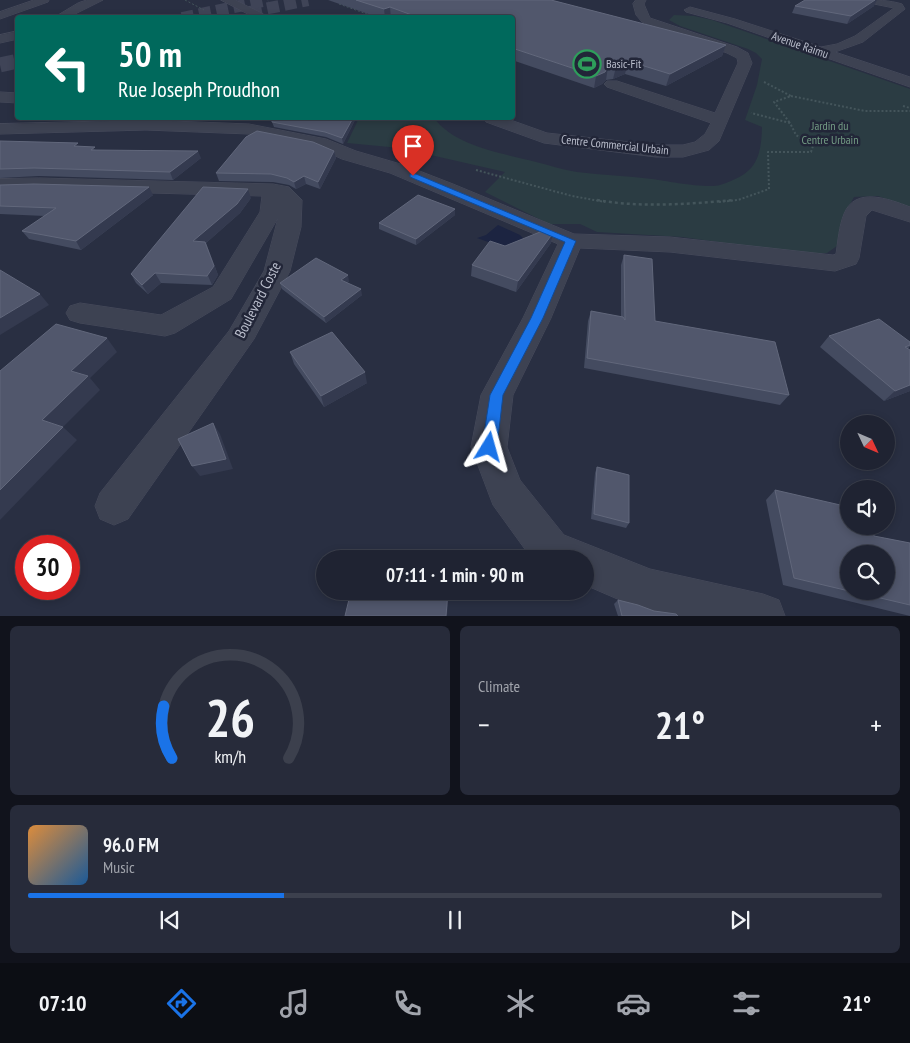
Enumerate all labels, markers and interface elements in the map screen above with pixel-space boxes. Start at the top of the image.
street label: Avenue Raimu [770,28,831,61]
text: 50 m [118,31,182,77]
icon: left [35,35,100,100]
sports icon: Basic-Fit [572,49,602,79]
place label: Basic-Fit [606,56,642,71]
text: Rue Joseph Proudhon [118,75,280,103]
park label: Jardin du Centre Urbain [802,118,858,147]
pin [392,125,434,176]
street label: Centre Commercial Urbain [561,131,670,158]
icon: arrive [399,132,427,160]
street label: Boulevard Coste [230,258,285,341]
north arrow [840,415,895,470]
map controls [840,415,895,600]
position arrow [462,420,514,472]
button: sound [840,480,895,535]
speed limit sign: 30 [15,535,80,600]
button: search [840,545,895,600]
text: 07:11 · 1 min · 90 m [386,563,524,587]
text: Climate [478,676,520,696]
text: 26 [205,684,255,751]
text: 21° [655,700,705,749]
text: − [478,706,490,743]
text: + [870,706,882,743]
text: km/h [214,745,246,768]
text: 96.0 FM [103,833,159,857]
text: Music [103,857,135,877]
icon: previous [156,906,184,934]
icon: pause [441,906,469,934]
icon: next [726,906,754,934]
icon: directions [164,986,199,1021]
icon: music [277,986,312,1021]
icon: phone [390,986,425,1021]
icon: climate [503,986,538,1021]
icon: car [616,986,651,1021]
icon: filters [729,986,764,1021]
text: 07:10 [39,989,87,1017]
text: 21° [842,989,871,1017]

